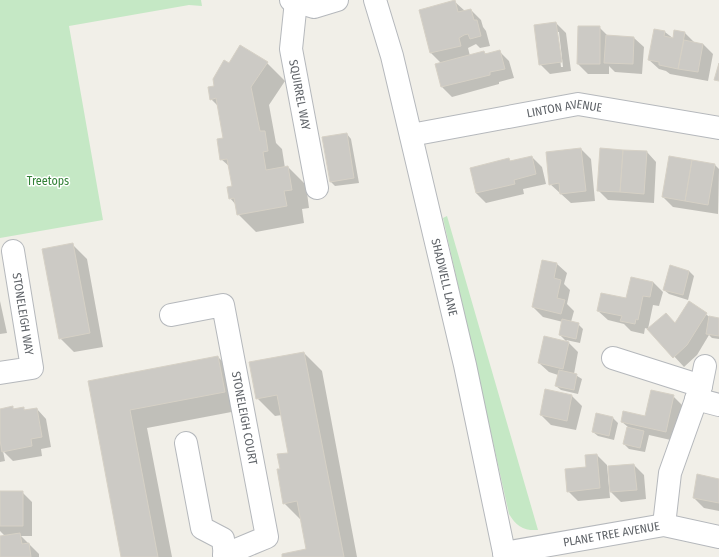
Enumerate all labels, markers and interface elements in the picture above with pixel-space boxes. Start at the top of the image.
street label: SQUIRREL WAY [286,59,313,131]
street label: LINTON AVENUE [525,97,604,120]
park label: Treetops [27,174,69,188]
street label: SHADWELL LANE [428,237,460,318]
street label: STONELEIGH WAY [10,272,36,356]
street label: STONELEIGH COURT [229,370,260,466]
street label: PLANE TREE AVENUE [562,519,661,550]

